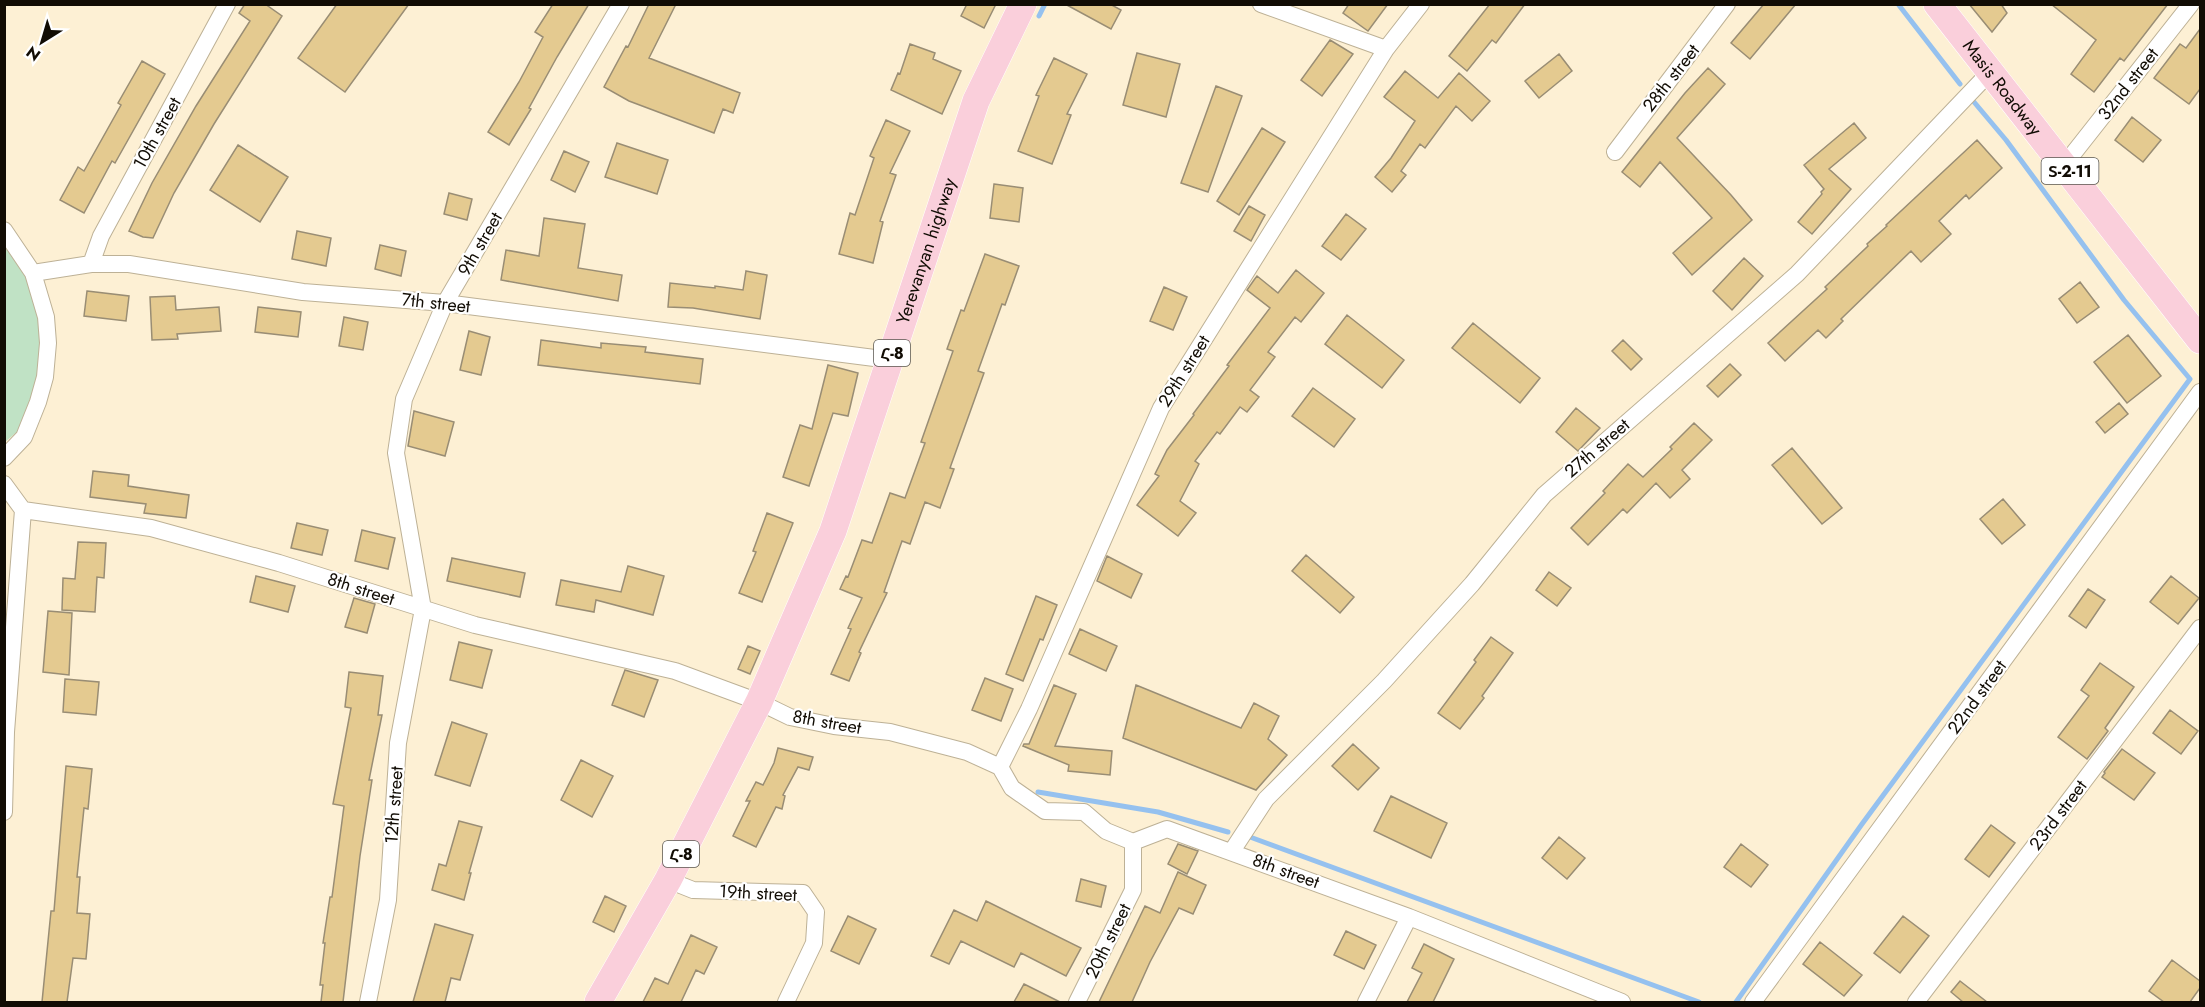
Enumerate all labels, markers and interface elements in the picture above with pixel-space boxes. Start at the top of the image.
north arrow [12,12,72,72]
street label: Masis Roadway [1957,34,2048,141]
street label: 28th street [1636,38,1706,117]
text: N [21,41,45,67]
street label: 32nd street [2091,42,2165,126]
street label: 10th street [127,92,188,174]
road number: Տ-2-11 [2042,158,2098,184]
street label: Yerevanyan highway [890,174,963,327]
street label: 9th street [451,207,509,281]
street label: 7th street [400,286,472,320]
street label: 29th street [1152,330,1217,412]
road number: Հ-8 [874,340,910,366]
street label: 27th street [1559,412,1636,484]
street label: 8th street [324,566,399,612]
street label: 22nd street [1941,654,2013,739]
street label: 8th street [791,703,864,741]
street label: 12th street [378,765,410,845]
street label: 23rd street [2023,774,2094,856]
road number: Հ-8 [663,841,699,867]
street label: 8th street [1249,847,1324,895]
street label: 19th street [718,878,798,908]
street label: 20th street [1079,898,1138,983]

